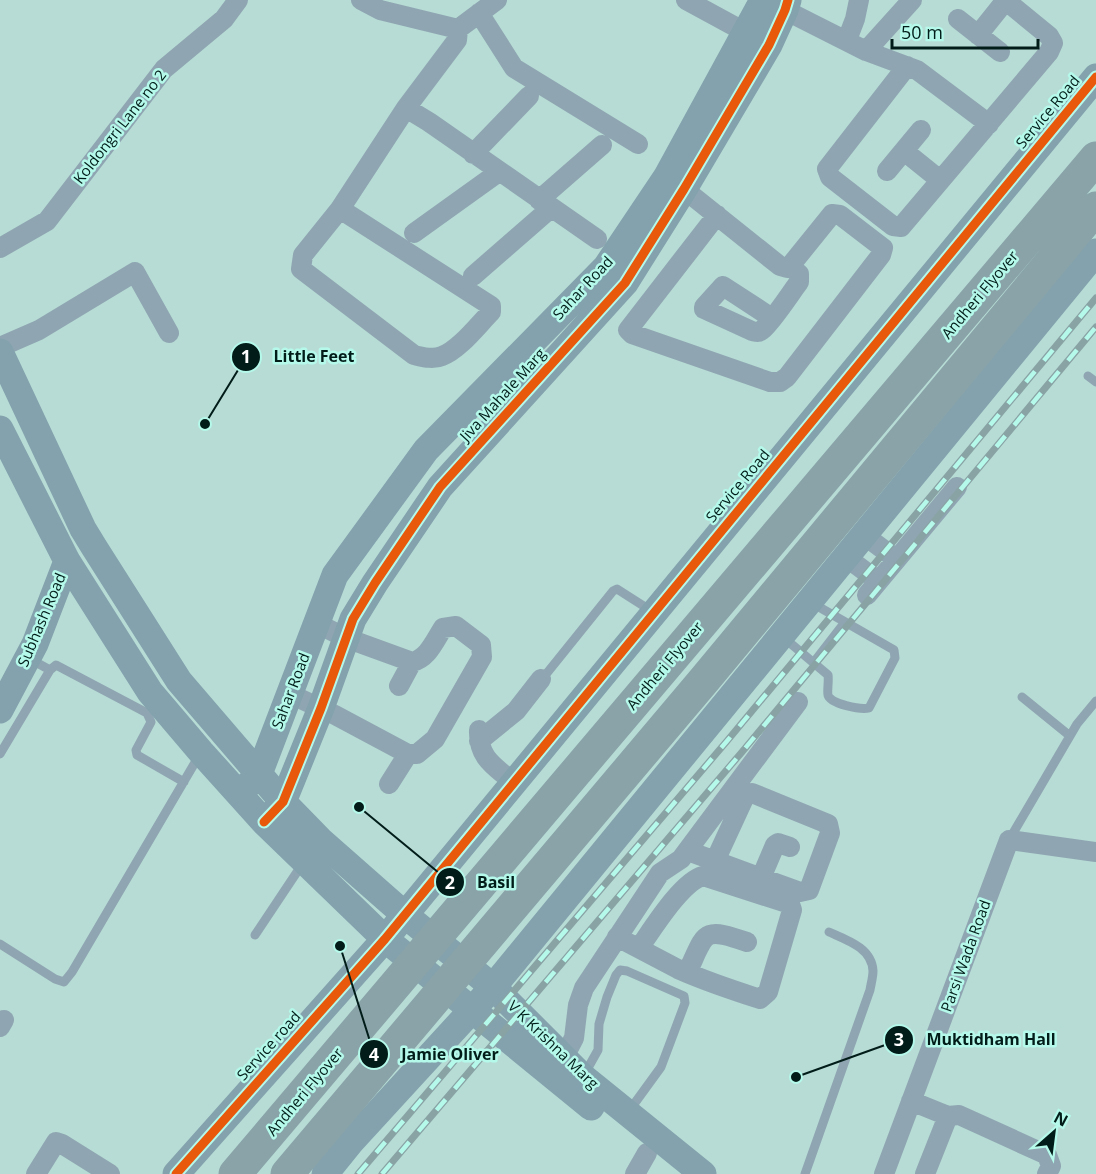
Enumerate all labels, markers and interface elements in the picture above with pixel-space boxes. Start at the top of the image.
scale bar [892,12,1038,50]
text: 50 m [901,20,943,44]
street label: Koldongri Lane no 2 [68,65,170,188]
street label: Service Road [1011,71,1084,152]
street label: Andheri Flyover [936,246,1022,343]
street label: Sahar Road [548,251,617,323]
callout: Little Feet [231,340,366,374]
street label: Jiva Mahale Marg [454,343,550,447]
text: 1 [241,344,251,368]
text: Little Feet [274,345,355,367]
street label: Service Road [701,445,774,526]
street label: Subhash Road [12,570,70,670]
street label: Andheri Flyover [621,617,707,714]
street label: Sahar Road [266,650,314,732]
callout: Basil [435,865,527,899]
text: 2 [445,870,455,894]
text: Basil [477,871,515,893]
street label: Parsi Wada Road [936,897,995,1014]
street label: V K Krishna Marg [504,996,603,1093]
street label: Service road [232,1007,305,1084]
callout: Muktidham Hall [884,1023,1068,1057]
text: 3 [894,1027,904,1051]
text: Muktidham Hall [926,1028,1056,1050]
callout: Jamie Oliver [359,1037,511,1071]
text: 4 [369,1042,379,1066]
street label: Andheri Flyover [261,1043,347,1140]
text: Jamie Oliver [399,1043,499,1065]
north arrow [1024,1102,1084,1162]
text: N [1050,1106,1072,1132]

